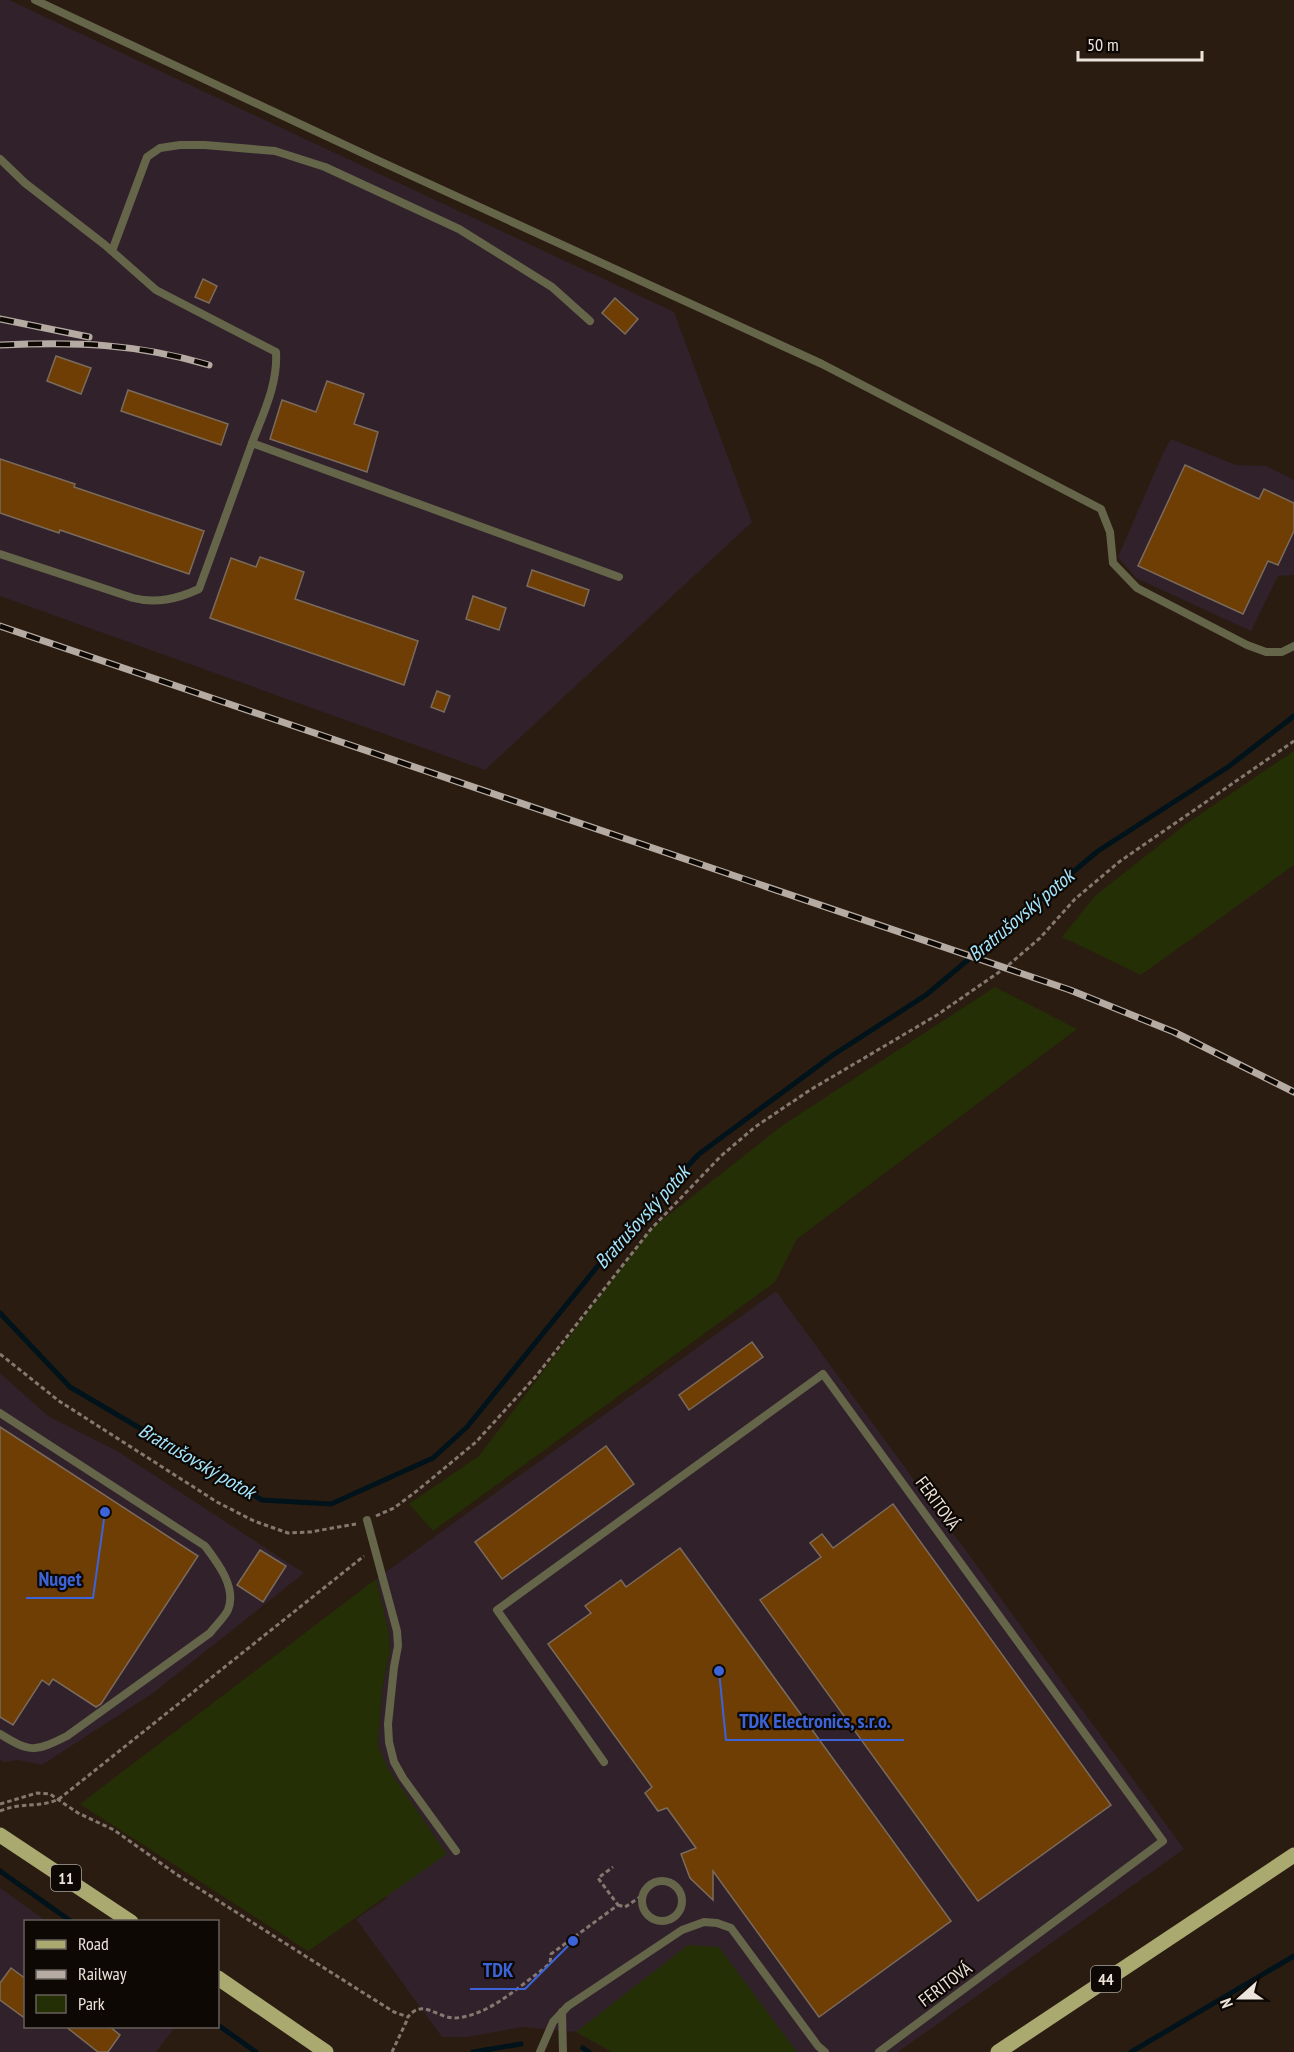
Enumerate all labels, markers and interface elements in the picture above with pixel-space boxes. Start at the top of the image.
scale bar [1078,24,1202,62]
text: 50 m [1087,33,1119,56]
water label: Bratrušovský potok [963,862,1081,967]
water label: Bratrušovský potok [589,1158,697,1274]
water label: Bratrušovský potok [134,1417,262,1506]
street label: FERITOVÁ [911,1472,966,1535]
callout: Nuget [26,1560,93,1598]
text: Nuget [39,1566,82,1592]
callout: TDK Electronics, s.r.o. [726,1702,904,1740]
text: TDK Electronics, s.r.o. [739,1708,891,1734]
road number: 11 [51,1865,81,1891]
legend [24,1920,219,2028]
text: Road [78,1932,109,1955]
callout: TDK [470,1951,525,1989]
street label: FERITOVÁ [914,1956,977,2012]
text: TDK [483,1957,514,1983]
text: Railway [78,1962,127,1985]
road number: 44 [1091,1966,1121,1992]
north arrow [1210,1968,1270,2028]
text: Park [78,1992,105,2015]
text: N [1215,1996,1237,2011]

